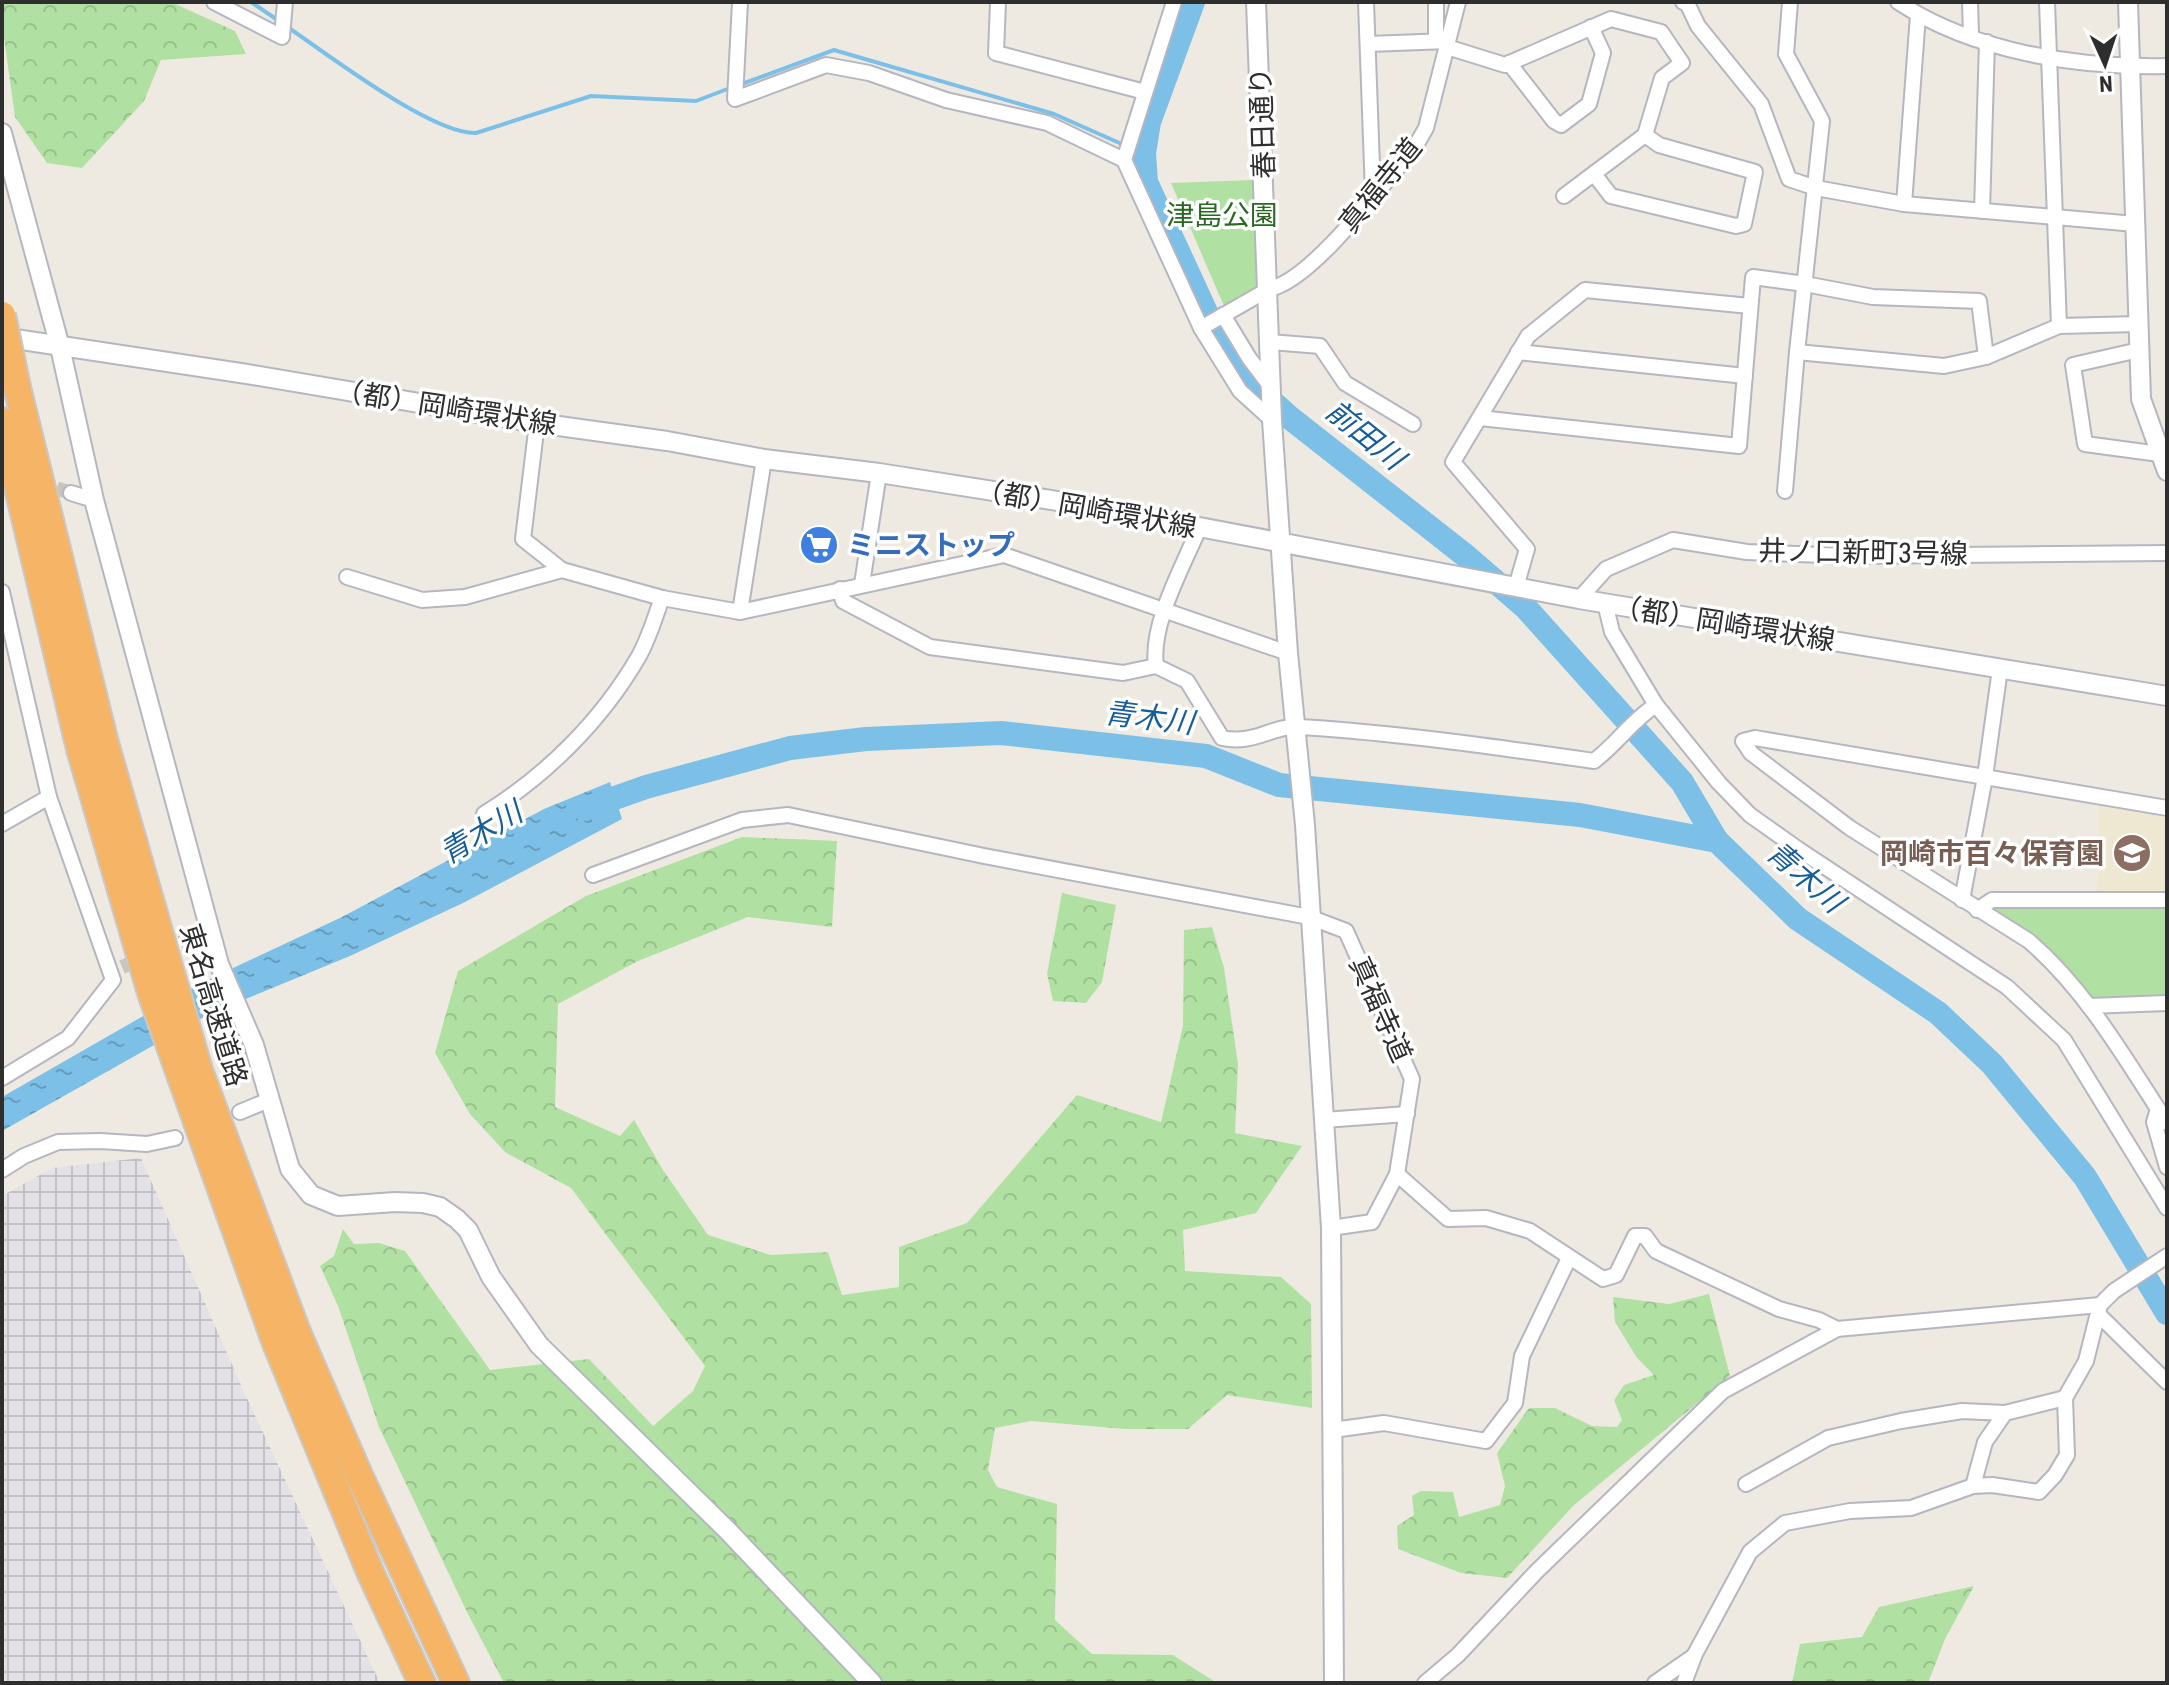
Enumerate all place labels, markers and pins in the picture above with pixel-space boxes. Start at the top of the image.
supermarket icon: ミニストップ [798,524,840,566]
place label: ミニストップ [847,529,1015,562]
school or university icon: 岡崎市百々保育園 [2111,832,2153,874]
place label: 岡崎市百々保育園 [1880,837,2104,870]

